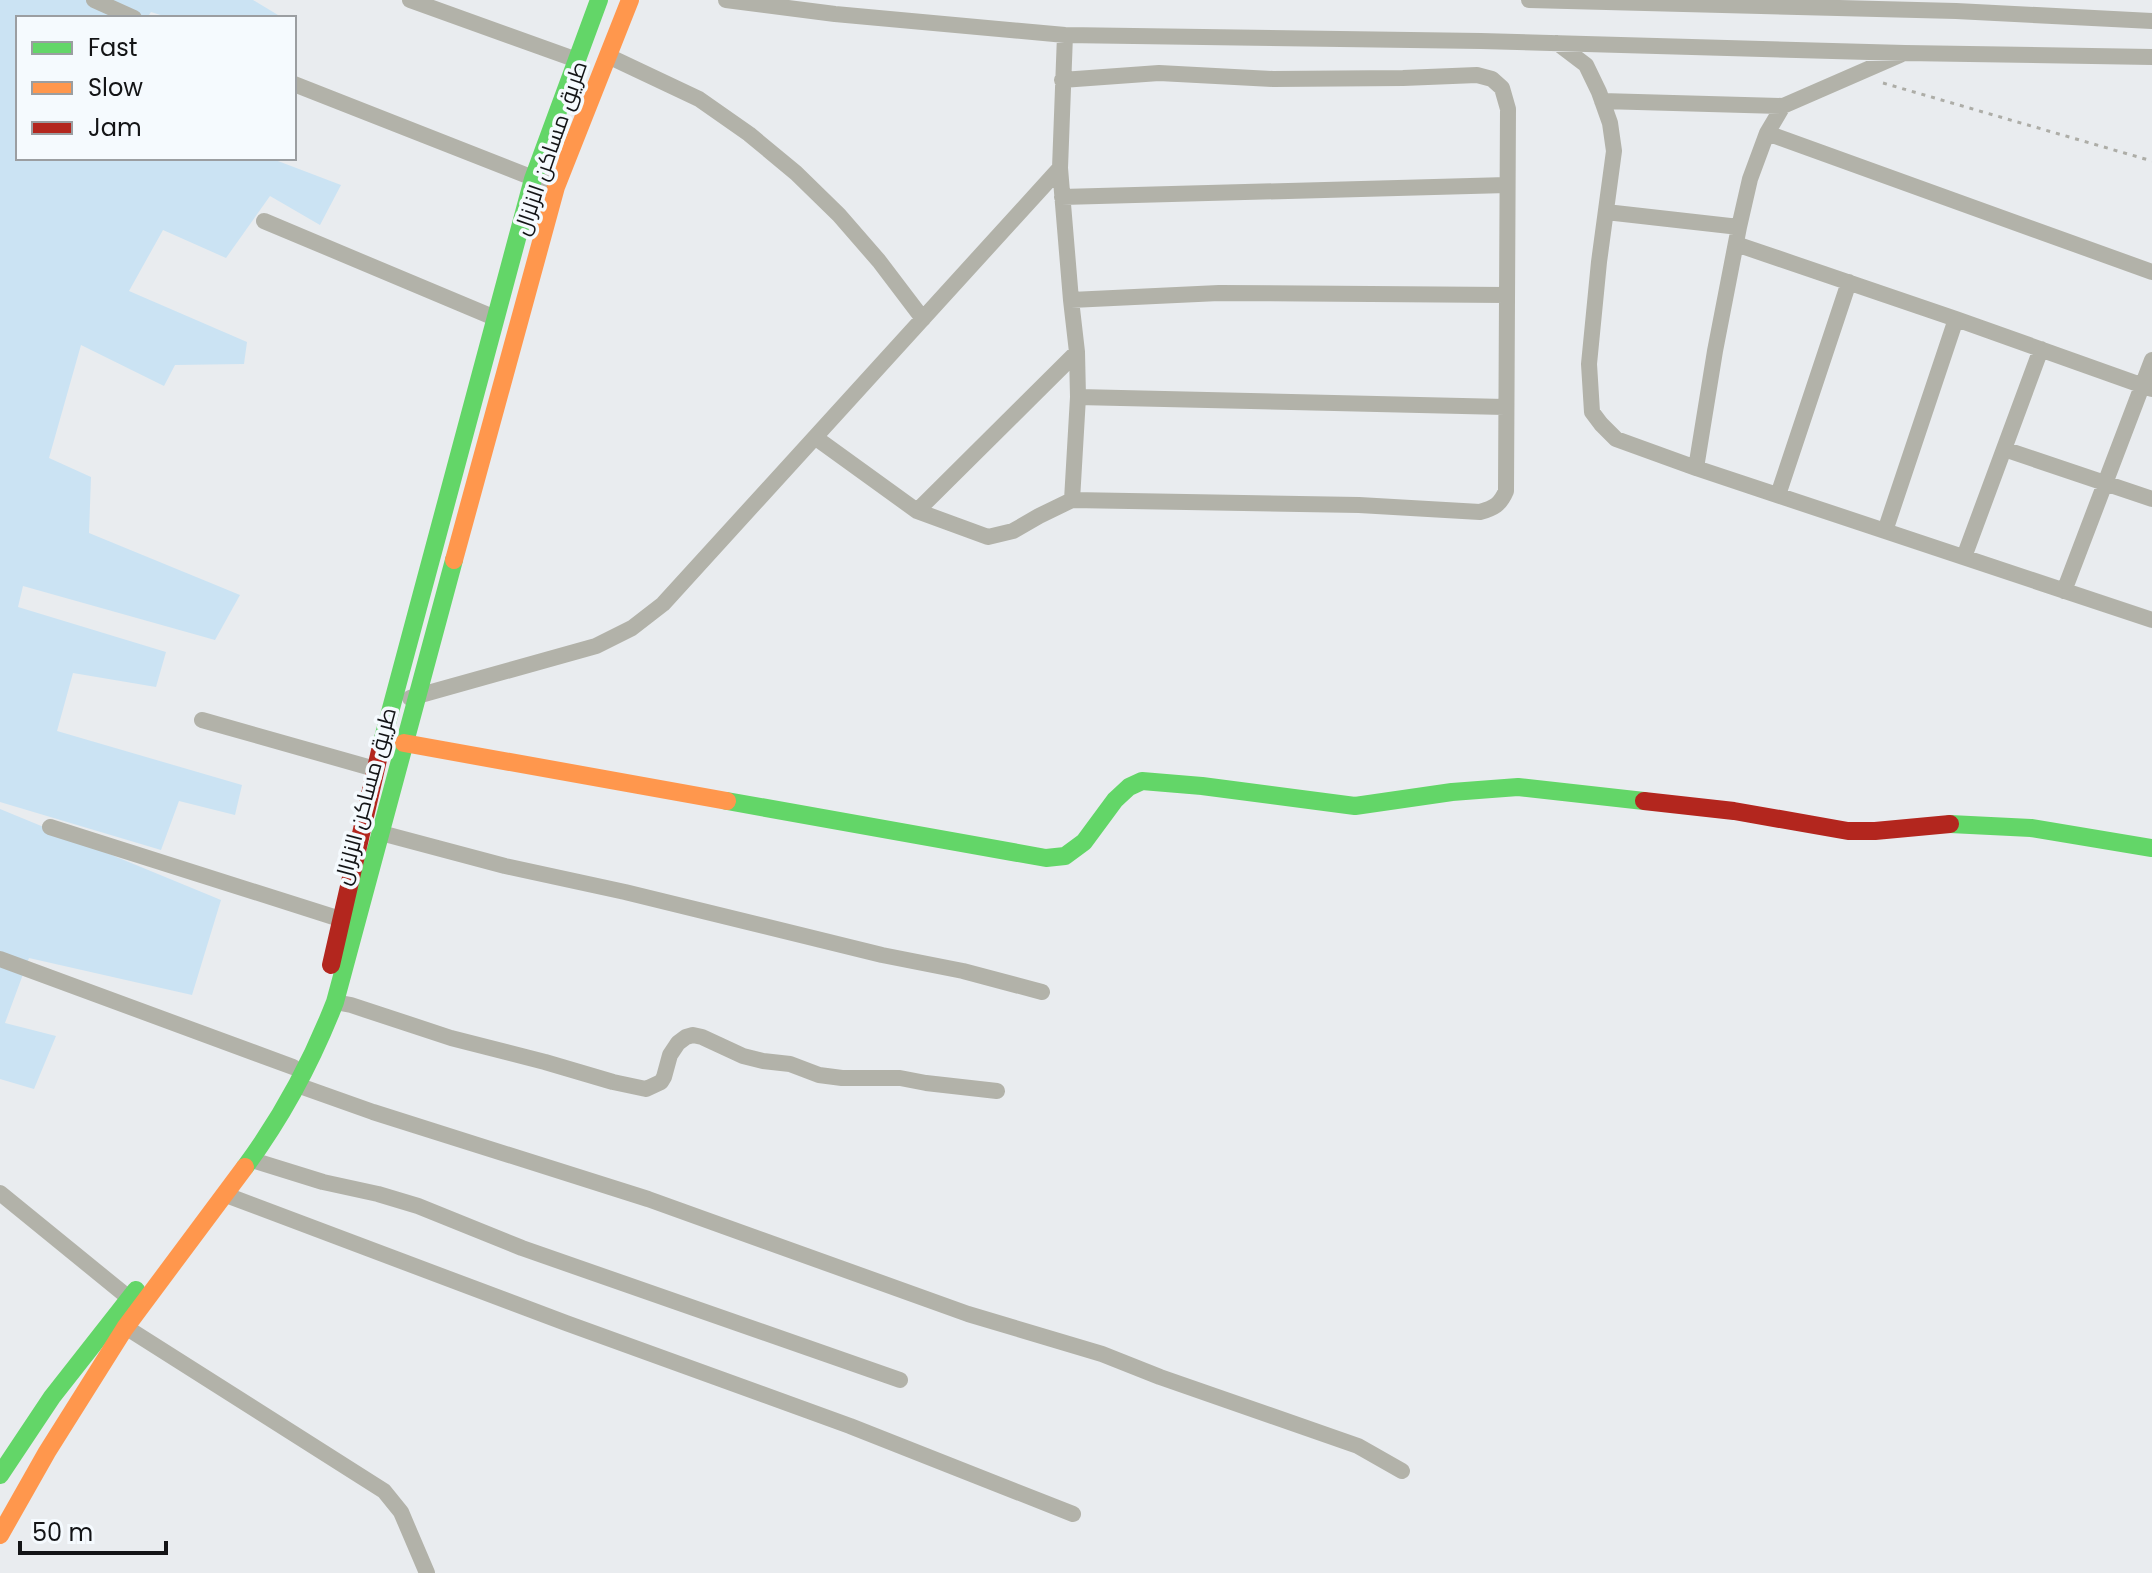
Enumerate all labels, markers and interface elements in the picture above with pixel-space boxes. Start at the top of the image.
legend [16,16,296,160]
text: Fast [88,31,138,64]
street label: طريق مساكن الزلزال [506,57,595,239]
text: Slow [88,71,143,104]
text: Jam [88,111,142,144]
street label: طريق مساكن الزلزال [327,704,404,888]
scale bar [20,1505,166,1555]
text: 50 m [32,1516,93,1549]

